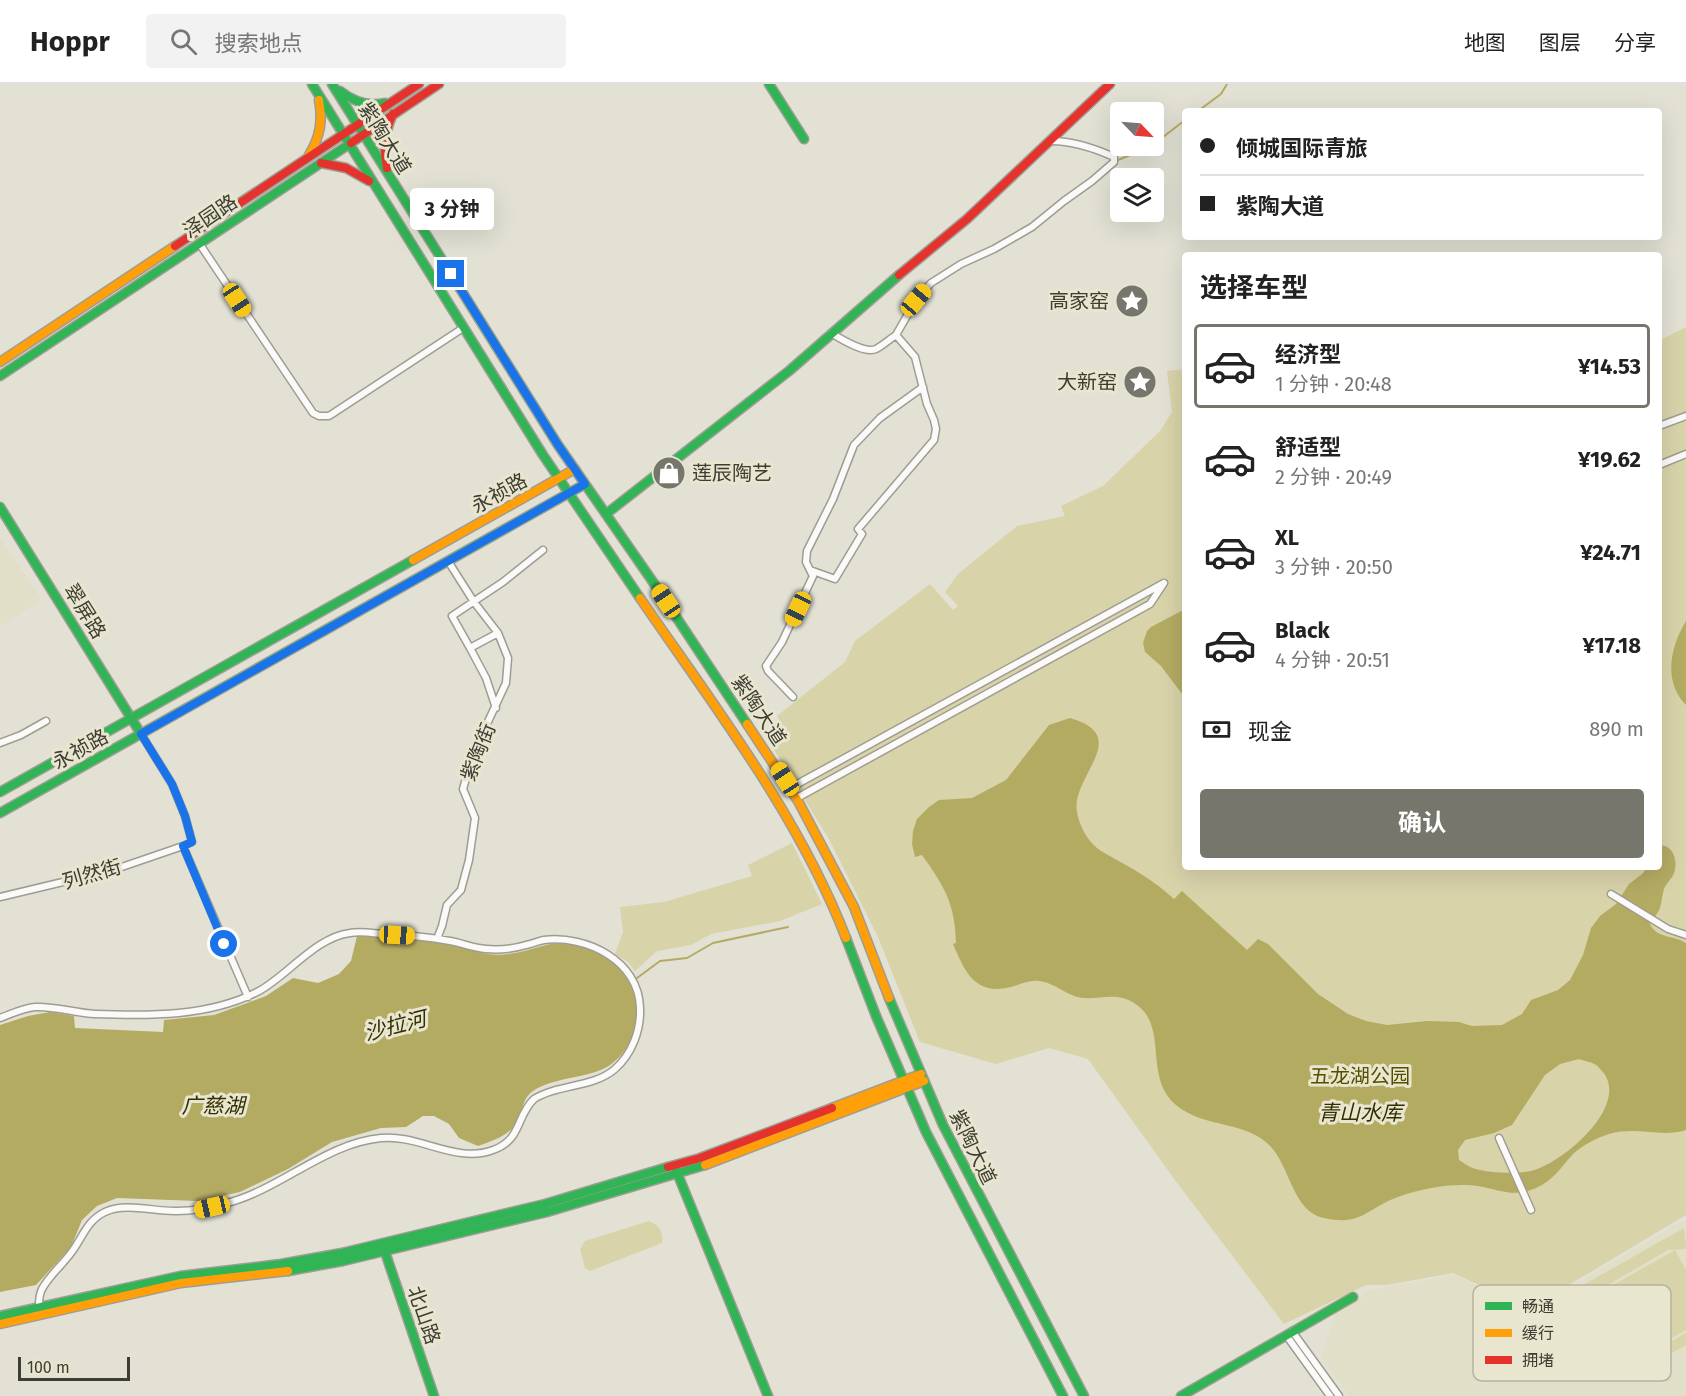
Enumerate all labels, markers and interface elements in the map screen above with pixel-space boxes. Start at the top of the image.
search box [146,14,566,68]
text: Hoppr [30,25,110,58]
icon: search [167,25,200,58]
text: 搜索地点 [215,30,303,57]
text: 地图 [1464,30,1506,56]
text: 图层 [1539,30,1581,56]
text: 分享 [1614,30,1656,56]
street label: 紫陶大道 [354,98,416,178]
north arrow [1110,102,1164,156]
map controls [1110,102,1164,222]
text: 倾城国际青旅 [1236,135,1368,162]
button: layers [1110,168,1164,222]
callout: 3 分钟 [409,187,493,229]
street label: 泽园路 [178,189,242,243]
text: 紫陶大道 [1236,193,1324,220]
text: 3 分钟 [424,197,480,221]
route end [437,260,464,287]
text: 选择车型 [1200,272,1308,304]
car [220,280,254,320]
car [898,280,934,320]
place icon: 高家窑 [1114,283,1150,319]
place label: 高家窑 [1049,289,1109,313]
icon: car [1203,339,1257,393]
text: 经济型 [1275,341,1341,368]
text: ¥14.53 [1578,353,1641,380]
place icon: 大新窑 [1122,364,1158,400]
place label: 大新窑 [1057,370,1117,394]
text: 1 分钟 · 20:48 [1275,372,1392,396]
icon: car [1203,432,1257,486]
text: 舒适型 [1275,434,1341,461]
text: ¥19.62 [1578,446,1641,473]
shop icon: 莲辰陶艺 [651,455,687,491]
place label: 莲辰陶艺 [692,461,772,485]
text: 2 分钟 · 20:49 [1275,465,1392,489]
street label: 永祯路 [467,468,531,518]
text: XL [1275,524,1299,551]
icon: car [1203,525,1257,579]
text: ¥24.71 [1580,539,1641,566]
text: 3 分钟 · 20:50 [1275,555,1393,579]
street label: 翠屏路 [59,579,111,643]
car [648,581,684,621]
car [782,589,814,629]
text: Black [1275,617,1330,644]
icon: car [1203,618,1257,672]
text: ¥17.18 [1583,632,1641,659]
text: 4 分钟 · 20:51 [1275,648,1390,672]
street label: 紫陶大道 [727,670,791,750]
icon: cash [1200,713,1233,746]
text: 890 m [1589,717,1644,741]
text: 现金 [1248,718,1292,745]
street label: 紫陶街 [456,720,500,784]
street label: 永祯路 [48,724,112,774]
car [768,759,802,799]
button: 确认 [1200,789,1644,858]
street label: 列然街 [60,854,124,894]
car [379,925,415,945]
route start [210,930,237,957]
water label: 沙拉河 [361,1005,433,1046]
park label: 五龙湖公园 [1310,1064,1410,1088]
water label: 广慈湖 [182,1093,247,1119]
water label: 青山水库 [1318,1100,1405,1126]
street label: 紫陶大道 [945,1106,1001,1188]
car [192,1194,232,1220]
street label: 北山路 [403,1283,445,1347]
legend [1473,1285,1671,1381]
text: 畅通 [1522,1297,1554,1316]
text: 缓行 [1522,1324,1554,1343]
text: 拥堵 [1522,1351,1554,1370]
scale bar [18,1354,130,1382]
text: 100 m [27,1358,70,1377]

